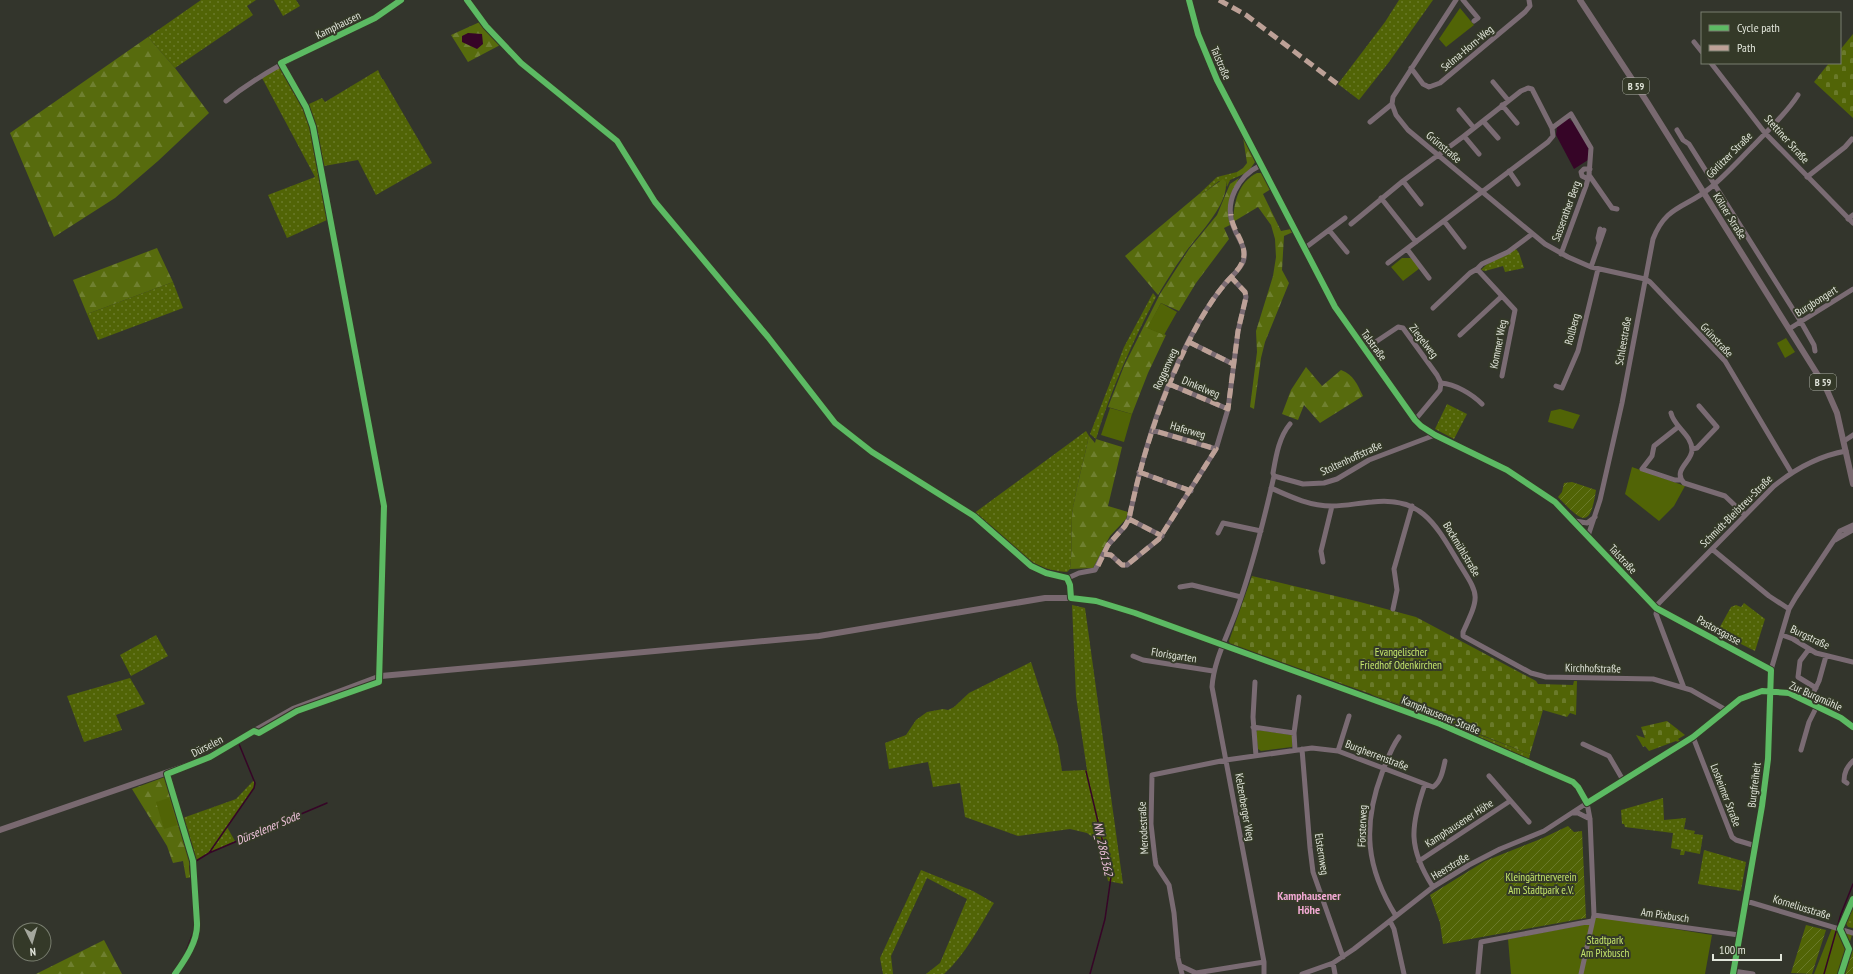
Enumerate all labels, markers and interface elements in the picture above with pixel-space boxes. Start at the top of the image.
street label: Kamphausen [313,8,363,42]
legend [1701,12,1841,64]
text: Cycle path [1737,20,1780,35]
street label: Selma-Horn-Weg [1438,22,1496,74]
text: Path [1737,40,1755,55]
street label: Talstraße [1208,44,1234,82]
road number: B 59 [1623,78,1649,94]
street label: Stettiner Straße [1762,112,1813,166]
street label: Grünstraße [1423,128,1465,166]
street label: Görlitzer Straße [1703,129,1755,181]
street label: Sasserather Berg [1549,178,1584,243]
street label: Kölner Straße [1710,190,1750,242]
street label: Burgbongert [1792,282,1840,320]
street label: Rollberg [1561,312,1583,346]
street label: Schleestraße [1612,315,1634,366]
street label: Kommer Weg [1486,318,1510,370]
street label: Grünstraße [1698,320,1737,360]
street label: Ziegelweg [1406,321,1442,361]
street label: Talstraße [1358,327,1390,364]
street label: Roggenweg [1150,346,1180,392]
street label: Dinkelweg [1180,373,1222,401]
road number: B 59 [1810,374,1836,390]
street label: Haferweg [1169,418,1208,442]
street label: Stoltenhoffstraße [1318,437,1384,478]
street label: Schmidt-Bleibtreu-Straße [1697,472,1775,550]
street label: Bockmühlstraße [1440,519,1484,579]
street label: Talstraße [1606,541,1640,577]
street label: Pastorsgasse [1694,612,1744,648]
street label: Burgstraße [1788,622,1832,652]
street label: Florisgarten [1150,645,1198,666]
park label: Evangelischer Friedhof Odenkirchen [1360,645,1442,672]
street label: Kirchhofstraße [1565,661,1622,675]
street label: Zur Burgmühle [1787,678,1845,714]
street label: Kamphausener Straße [1400,693,1483,737]
street label: Dürselen [189,732,225,760]
street label: Burgherrenstraße [1343,737,1411,774]
street label: Losheimer Straße [1708,761,1745,829]
street label: Burgfreiheit [1744,762,1764,808]
street label: Kelzenberger Weg [1232,772,1258,842]
street label: Kamphausener Höhe [1422,795,1496,850]
street label: Merodestraße [1135,801,1151,855]
street label: Försterweg [1354,804,1370,847]
water label: Dürselener Sode [234,807,303,848]
water label: NN_2861362 [1090,821,1117,879]
street label: Elsternweg [1312,832,1332,876]
street label: Heerstraße [1428,849,1472,883]
park label: Kleingärtnerverein Am Stadtpark e.V. [1505,870,1577,897]
district label: Kamphausener Höhe [1277,888,1341,917]
street label: Korneliusstraße [1771,892,1833,923]
street label: Am Pixbusch [1640,905,1690,925]
north arrow [12,922,52,962]
park label: Stadtpark Am Pixbusch [1581,933,1629,960]
scale bar [1713,936,1781,962]
text: 100 m [1719,942,1746,957]
text: N [29,945,36,959]

